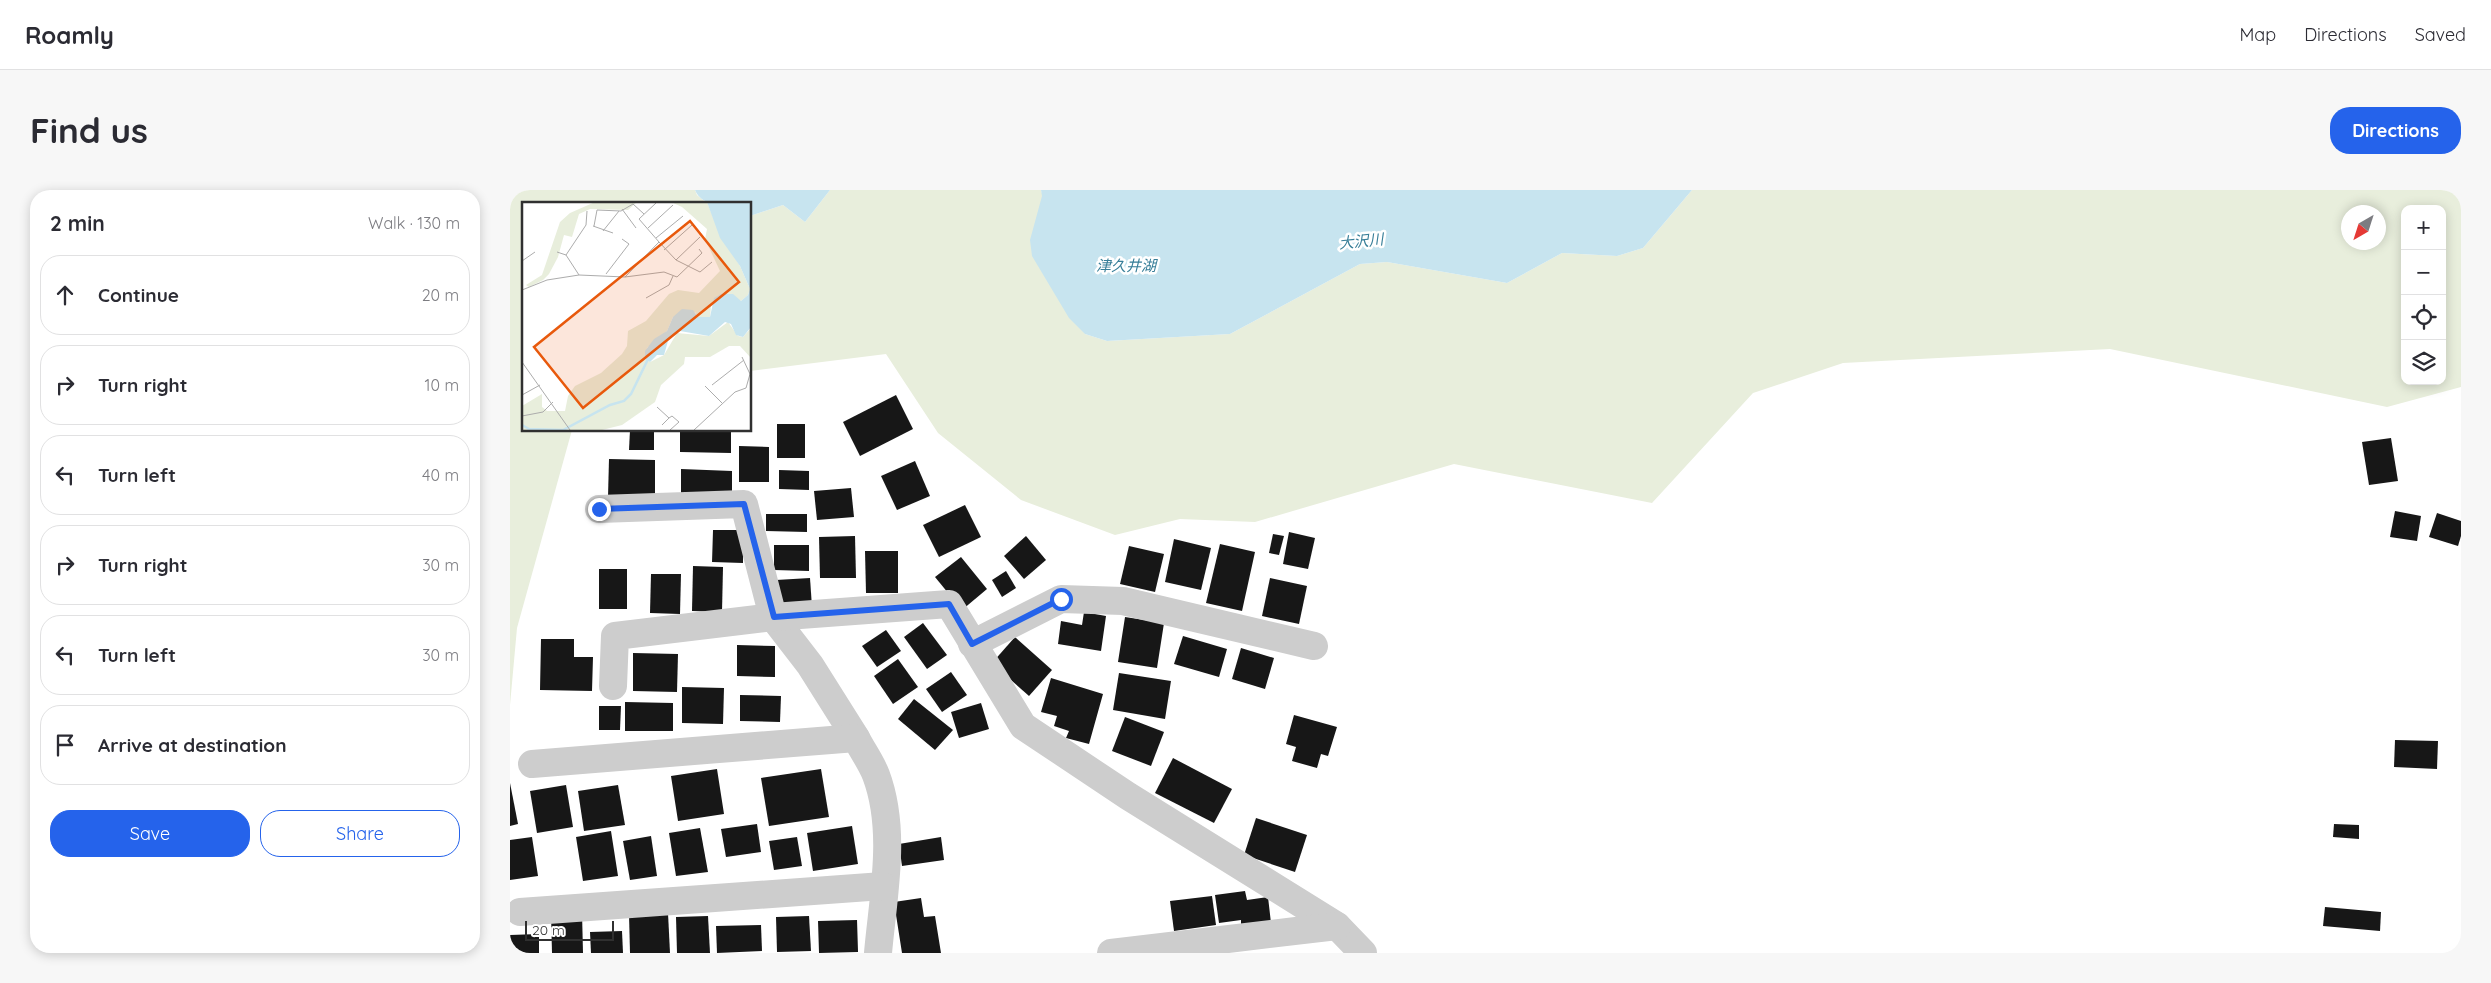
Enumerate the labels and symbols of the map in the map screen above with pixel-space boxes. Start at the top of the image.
inset map [522,202,751,431]
north arrow [2341,205,2386,250]
water label: 大沢川 [1338,229,1386,253]
water label: 津久井湖 [1096,256,1158,275]
route end [588,498,611,521]
route start [1050,588,1073,611]
scale bar [525,918,614,941]

